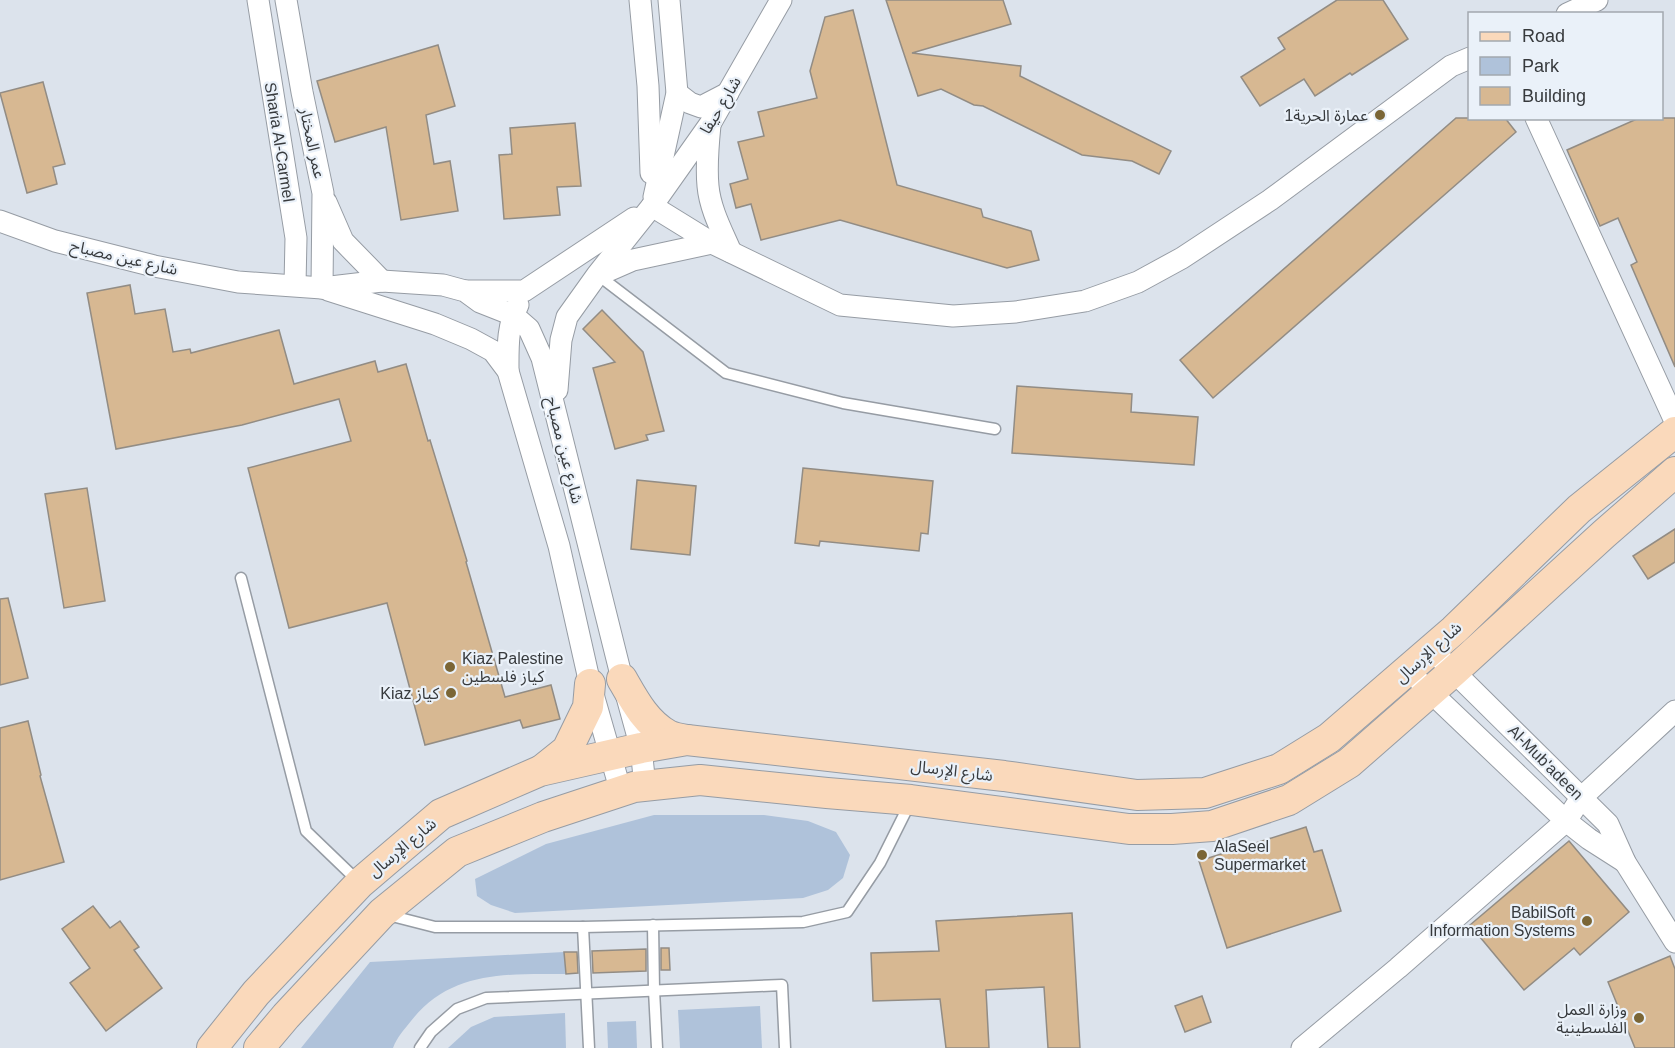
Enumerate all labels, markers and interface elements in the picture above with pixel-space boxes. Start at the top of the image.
legend [1468,12,1663,120]
text: Road [1522,26,1565,46]
text: Park [1522,56,1560,76]
street label: شارع حيفا [697,74,748,139]
street label: Sharia Al-Carmel [262,81,297,203]
text: Building [1522,86,1586,106]
street label: عمر المختار [296,105,328,180]
place label: عمارة الحرية1 [1284,107,1368,125]
marker: عمارة الحرية1 [1373,108,1387,122]
street label: شارع عين مصباح [68,237,179,282]
street label: شارع عين مصباح [539,395,586,506]
street label: شارع الإرسال [1392,618,1467,689]
place label: Kiaz Palestine كياز فلسطين [462,650,563,686]
marker: Kiaz Palestine كياز فلسطين [443,660,457,674]
place label: Kiaz كياز [380,685,439,703]
marker: Kiaz كياز [444,686,458,700]
street label: Al-Mub'adeen [1505,722,1586,803]
street label: شارع الإرسال [909,757,994,788]
street label: شارع الإرسال [365,814,442,883]
place label: AlaSeel Supermarket [1214,838,1306,873]
marker: AlaSeel Supermarket [1195,848,1209,862]
place label: BabilSoft Information Systems [1429,904,1576,939]
marker: BabilSoft Information Systems [1580,914,1594,928]
place label: وزارة العمل الفلسطينية [1556,1001,1627,1036]
marker: وزارة العمل الفلسطينية [1632,1011,1646,1025]

